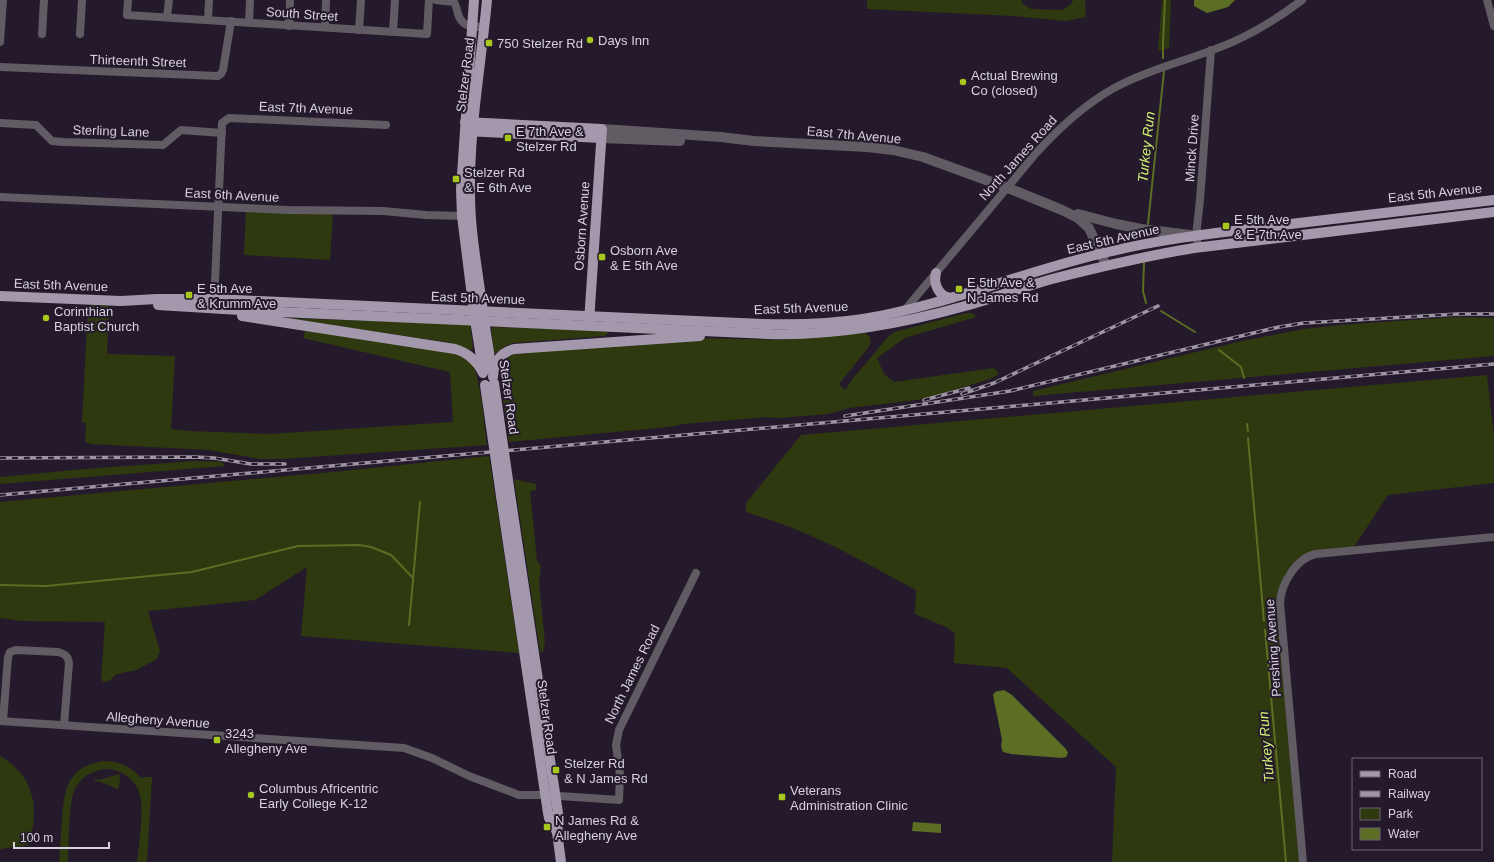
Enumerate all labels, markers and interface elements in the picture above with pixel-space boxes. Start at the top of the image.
street label: South Street [265,4,339,24]
place label: Days Inn [598,33,649,48]
marker: Days Inn [585,35,595,45]
place label: 750 Stelzer Rd [497,36,583,51]
street label: Stelzer Road [453,37,477,113]
marker: 750 Stelzer Rd [484,38,494,48]
street label: Thirteenth Street [89,52,187,70]
place label: Actual Brewing Co (closed) [971,68,1058,98]
marker: Actual Brewing Co (closed) [958,77,968,87]
street label: East 7th Avenue [259,99,353,117]
water label: Turkey Run [1134,110,1158,183]
street label: North James Road [976,113,1060,203]
street label: Minck Drive [1182,114,1202,182]
street label: Sterling Lane [72,122,150,140]
street label: East 7th Avenue [806,123,902,147]
place label: E 7th Ave & Stelzer Rd [516,124,584,154]
marker: E 7th Ave & Stelzer Rd [503,133,513,143]
place label: Stelzer Rd & E 6th Ave [464,165,532,195]
marker: Stelzer Rd & E 6th Ave [451,174,461,184]
street label: Osborn Avenue [571,181,593,271]
street label: East 5th Avenue [1387,181,1483,205]
street label: East 6th Avenue [184,185,280,205]
place label: E 5th Ave & E 7th Ave [1234,212,1302,242]
street label: East 5th Avenue [1065,221,1161,257]
marker: E 5th Ave & E 7th Ave [1221,221,1231,231]
place label: Osborn Ave & E 5th Ave [610,243,678,273]
marker: Osborn Ave & E 5th Ave [597,252,607,262]
place label: E 5th Ave & N James Rd [967,275,1039,305]
street label: East 5th Avenue [14,276,108,294]
place label: E 5th Ave & Krumm Ave [197,281,276,311]
marker: E 5th Ave & N James Rd [954,284,964,294]
street label: East 5th Avenue [431,289,525,307]
marker: E 5th Ave & Krumm Ave [184,290,194,300]
street label: East 5th Avenue [754,299,848,317]
place label: Corinthian Baptist Church [54,304,139,334]
marker: Corinthian Baptist Church [41,313,51,323]
street label: Stelzer Road [496,359,522,435]
street label: Pershing Avenue [1262,599,1284,697]
street label: North James Road [602,622,662,726]
street label: Stelzer Road [534,679,560,755]
street label: Allegheny Avenue [106,709,210,731]
water label: Turkey Run [1255,711,1277,783]
place label: 3243 Allegheny Ave [225,726,307,756]
marker: 3243 Allegheny Ave [212,735,222,745]
place label: Stelzer Rd & N James Rd [564,756,648,786]
legend [1352,758,1482,850]
marker: Stelzer Rd & N James Rd [551,765,561,775]
text: Road [1388,767,1417,781]
place label: Columbus Africentric Early College K-12 [259,781,379,811]
place label: Veterans Administration Clinic [790,783,908,813]
text: Railway [1388,787,1430,801]
marker: Columbus Africentric Early College K-12 [246,790,256,800]
marker: Veterans Administration Clinic [777,792,787,802]
text: Park [1388,807,1414,821]
place label: N James Rd & Allegheny Ave [555,813,639,843]
marker: N James Rd & Allegheny Ave [542,822,552,832]
scale bar [14,824,109,850]
text: Water [1388,827,1420,841]
text: 100 m [20,831,53,845]

